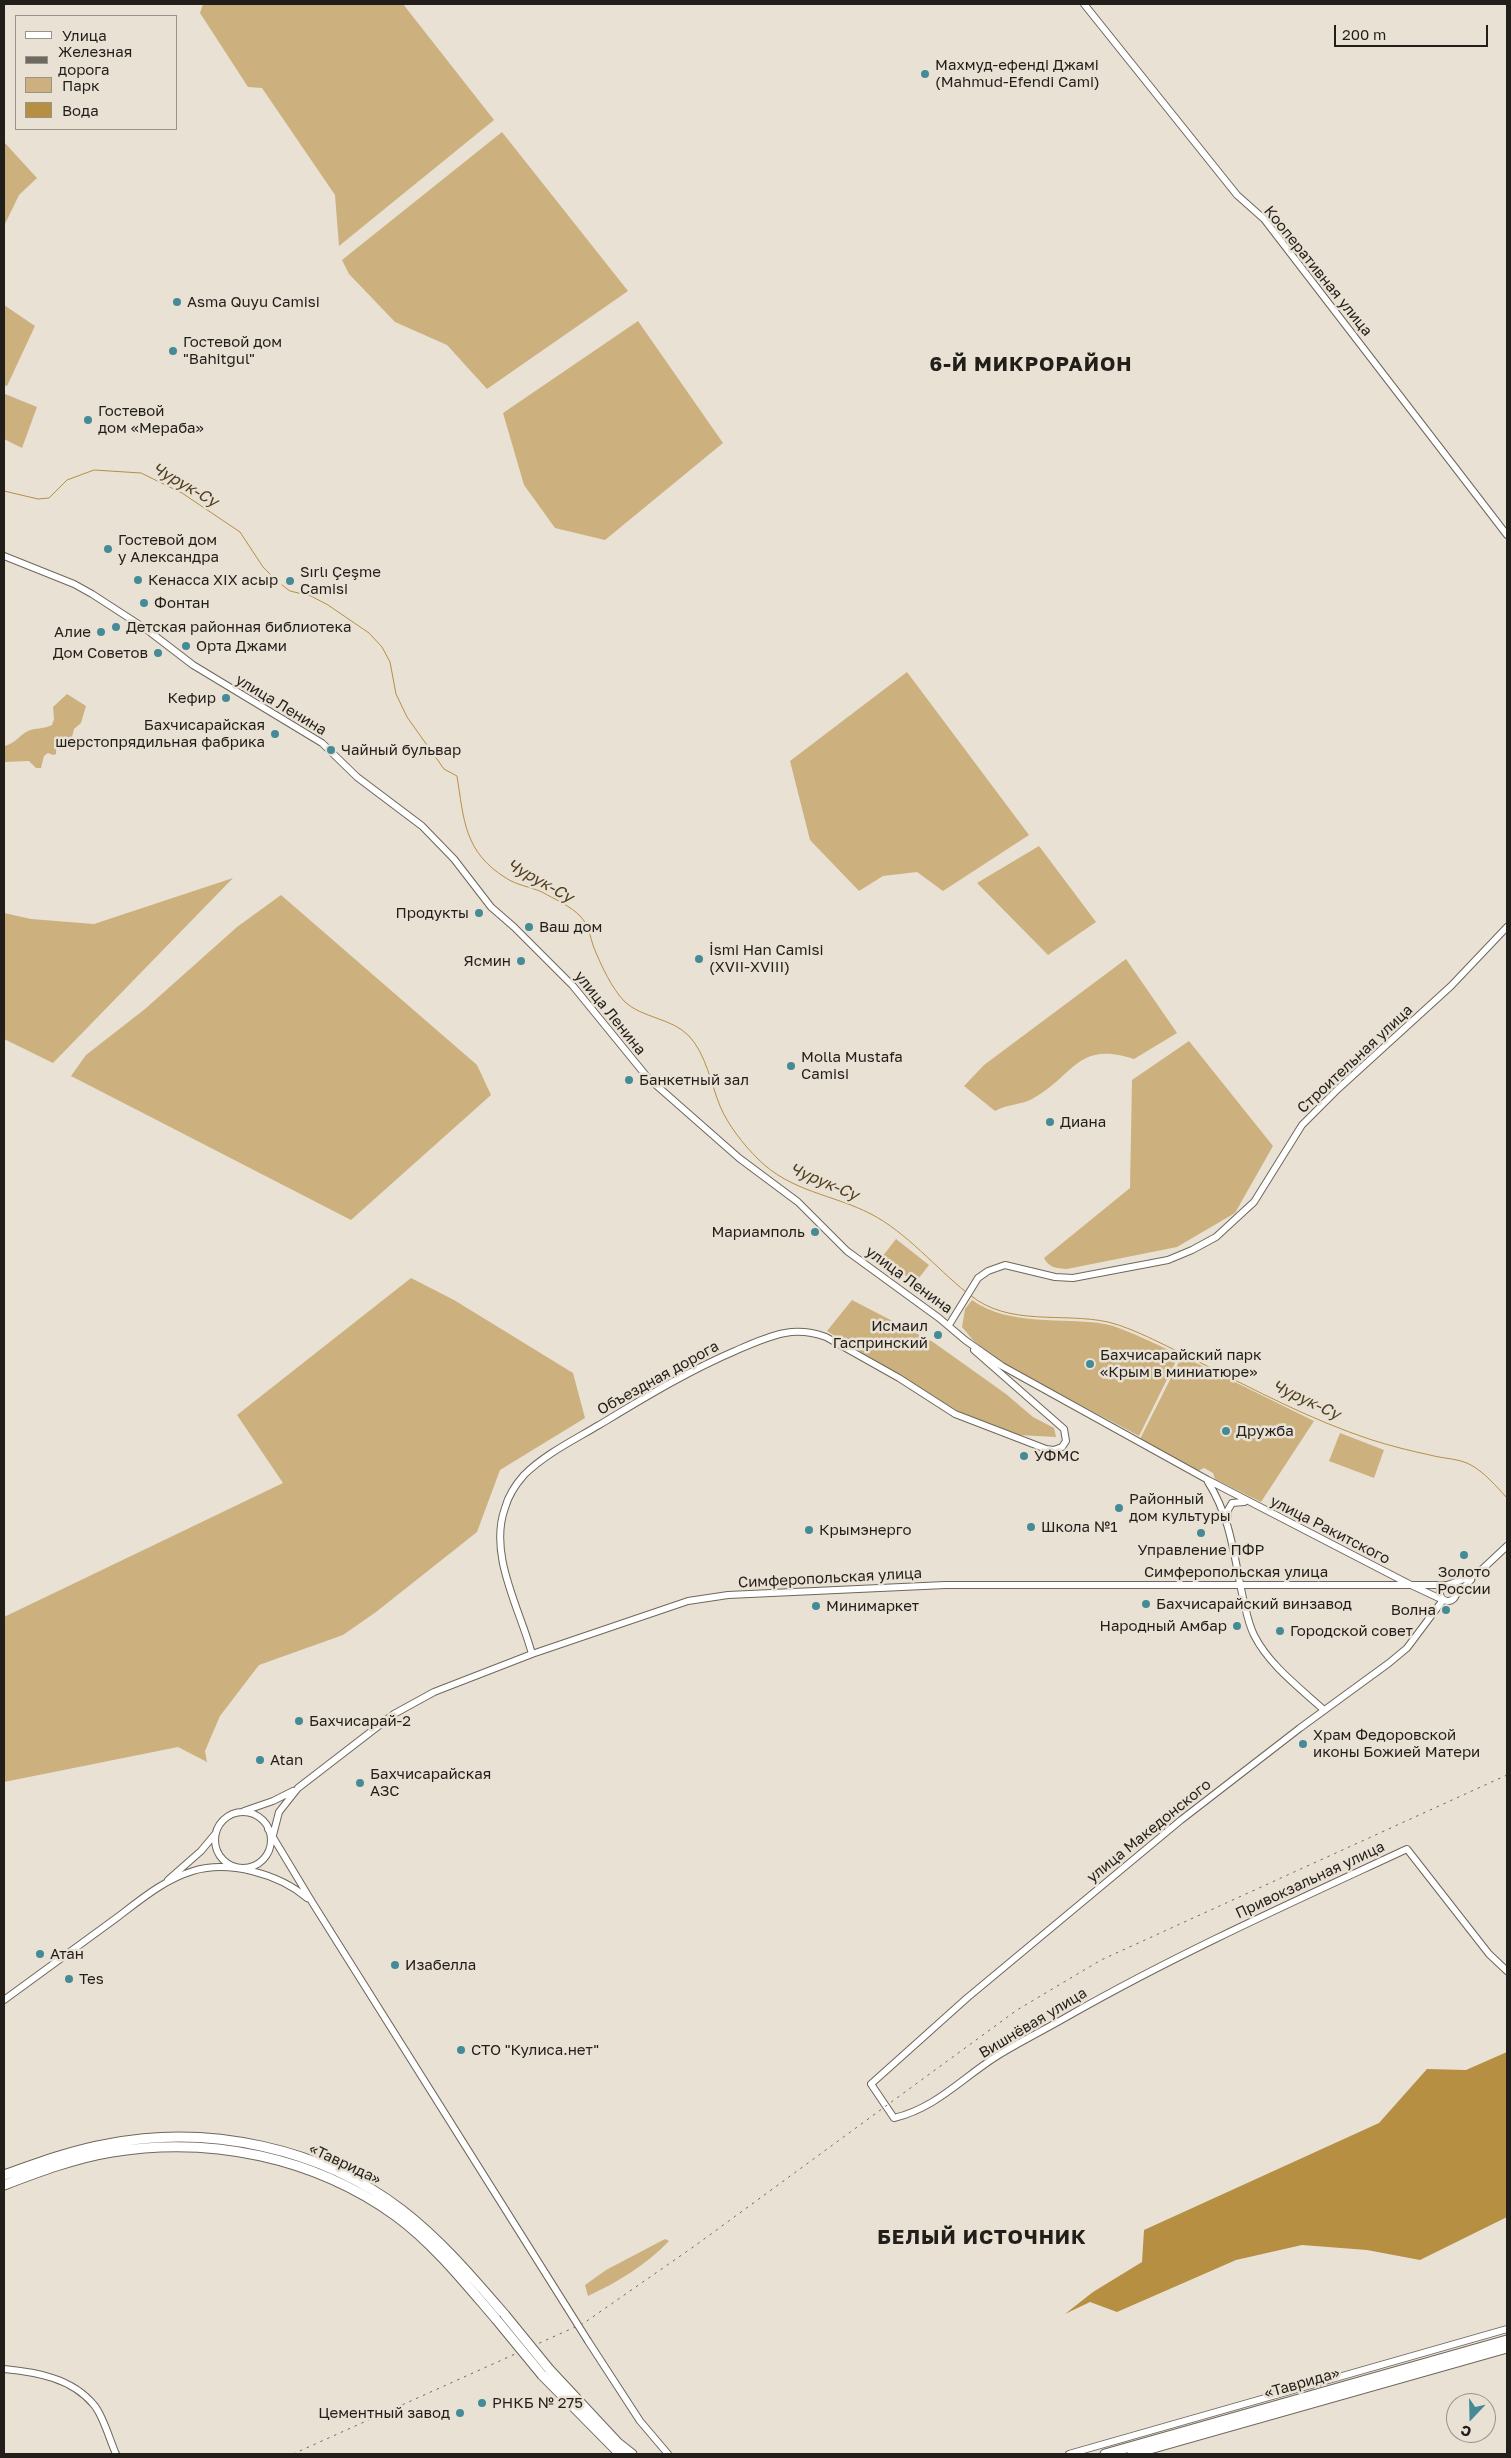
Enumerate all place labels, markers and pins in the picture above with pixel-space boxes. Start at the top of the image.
place label: Махмуд-ефенді Джамі (Mahmud-Efendi Cami) [935,56,1100,91]
marker: Махмуд-ефенді Джамі (Mahmud-Efendi Cami) [919,68,931,80]
place label: Asma Quyu Camisi [187,293,320,311]
marker: Asma Quyu Camisi [171,296,183,308]
place label: Гостевой дом "Bahitgul" [183,333,282,368]
marker: Гостевой дом "Bahitgul" [167,345,179,357]
place label: Гостевой дом «Мераба» [98,402,204,437]
marker: Гостевой дом «Мераба» [82,414,94,426]
place label: Гостевой дом у Александра [118,531,219,566]
marker: Гостевой дом у Александра [102,543,114,555]
place label: Sırlı Çeşme Camisi [300,563,381,598]
place label: Кенасса XIX асыр [148,571,278,589]
marker: Кенасса XIX асыр [132,574,144,586]
marker: Sırlı Çeşme Camisi [284,575,296,587]
place label: Фонтан [154,594,210,612]
marker: Фонтан [138,597,150,609]
place label: Детская районная библиотека [126,618,351,636]
marker: Детская районная библиотека [110,621,122,633]
place label: Алие [54,623,91,641]
marker: Алие [95,626,107,638]
place label: Орта Джами [196,637,287,655]
marker: Орта Джами [180,640,192,652]
place label: Дом Советов [53,644,148,662]
marker: Дом Советов [152,647,164,659]
place label: Кефир [168,689,216,707]
marker: Кефир [220,692,232,704]
place label: Бахчисарайская шерстопрядильная фабрика [55,716,265,751]
marker: Бахчисарайская шерстопрядильная фабрика [269,728,281,740]
place label: Чайный бульвар [341,741,461,759]
marker: Чайный бульвар [325,744,337,756]
place label: Продукты [395,904,469,922]
marker: Продукты [473,907,485,919]
place label: Ваш дом [539,918,602,936]
marker: Ваш дом [523,921,535,933]
place label: İsmi Han Camisi (XVII-XVIII) [709,941,823,976]
place label: Ясмин [463,952,511,970]
marker: İsmi Han Camisi (XVII-XVIII) [693,953,705,965]
marker: Ясмин [515,955,527,967]
place label: Molla Mustafa Camisi [801,1048,903,1083]
marker: Molla Mustafa Camisi [785,1060,797,1072]
place label: Банкетный зал [639,1071,749,1089]
marker: Банкетный зал [623,1074,635,1086]
place label: Диана [1060,1113,1106,1131]
marker: Диана [1044,1116,1056,1128]
place label: Мариамполь [711,1223,805,1241]
marker: Мариамполь [809,1226,821,1238]
place label: Исмаил Гаспринский [833,1317,928,1352]
marker: Исмаил Гаспринский [932,1329,944,1341]
place label: Бахчисарайский парк «Крым в миниатюре» [1100,1346,1262,1381]
marker: Бахчисарайский парк «Крым в миниатюре» [1084,1358,1096,1370]
place label: Дружба [1236,1422,1294,1440]
marker: Дружба [1220,1425,1232,1437]
place label: УФМС [1034,1447,1080,1465]
marker: УФМС [1018,1450,1030,1462]
place label: Районный дом культуры [1129,1490,1231,1525]
marker: Районный дом культуры [1113,1502,1125,1514]
place label: Школа №1 [1041,1518,1117,1536]
place label: Крымэнерго [819,1521,911,1539]
marker: Школа №1 [1025,1521,1037,1533]
marker: Крымэнерго [803,1524,815,1536]
marker: Управление ПФР [1195,1527,1207,1539]
place label: Управление ПФР [1138,1541,1264,1559]
marker: Золото России [1458,1549,1470,1561]
place label: Золото России [1437,1563,1491,1598]
place label: Бахчисарайский винзавод [1156,1595,1352,1613]
place label: Минимаркет [826,1597,919,1615]
marker: Бахчисарайский винзавод [1140,1598,1152,1610]
marker: Минимаркет [810,1600,822,1612]
place label: Волна [1391,1601,1436,1619]
marker: Волна [1440,1604,1452,1616]
place label: Народный Амбар [1100,1617,1227,1635]
marker: Народный Амбар [1231,1620,1243,1632]
place label: Городской совет [1290,1622,1413,1640]
marker: Городской совет [1274,1625,1286,1637]
place label: Бахчисарай-2 [309,1712,411,1730]
marker: Бахчисарай-2 [293,1715,305,1727]
place label: Xрам Федоровской иконы Божией Матери [1313,1726,1480,1761]
marker: Xрам Федоровской иконы Божией Матери [1297,1738,1309,1750]
place label: Atan [270,1751,303,1769]
marker: Atan [254,1754,266,1766]
place label: Бахчисарайская АЗС [370,1765,491,1800]
marker: Бахчисарайская АЗС [354,1777,366,1789]
place label: Атан [50,1945,84,1963]
marker: Атан [34,1948,46,1960]
place label: Изабелла [405,1956,476,1974]
marker: Изабелла [389,1959,401,1971]
place label: Tes [79,1970,104,1988]
marker: Tes [63,1973,75,1985]
place label: СТО "Кулиса.нет" [471,2041,599,2059]
marker: СТО "Кулиса.нет" [455,2044,467,2056]
place label: РНКБ № 275 [492,2394,583,2412]
marker: РНКБ № 275 [476,2397,488,2409]
place label: Цементный завод [318,2404,450,2422]
marker: Цементный завод [454,2407,466,2419]

